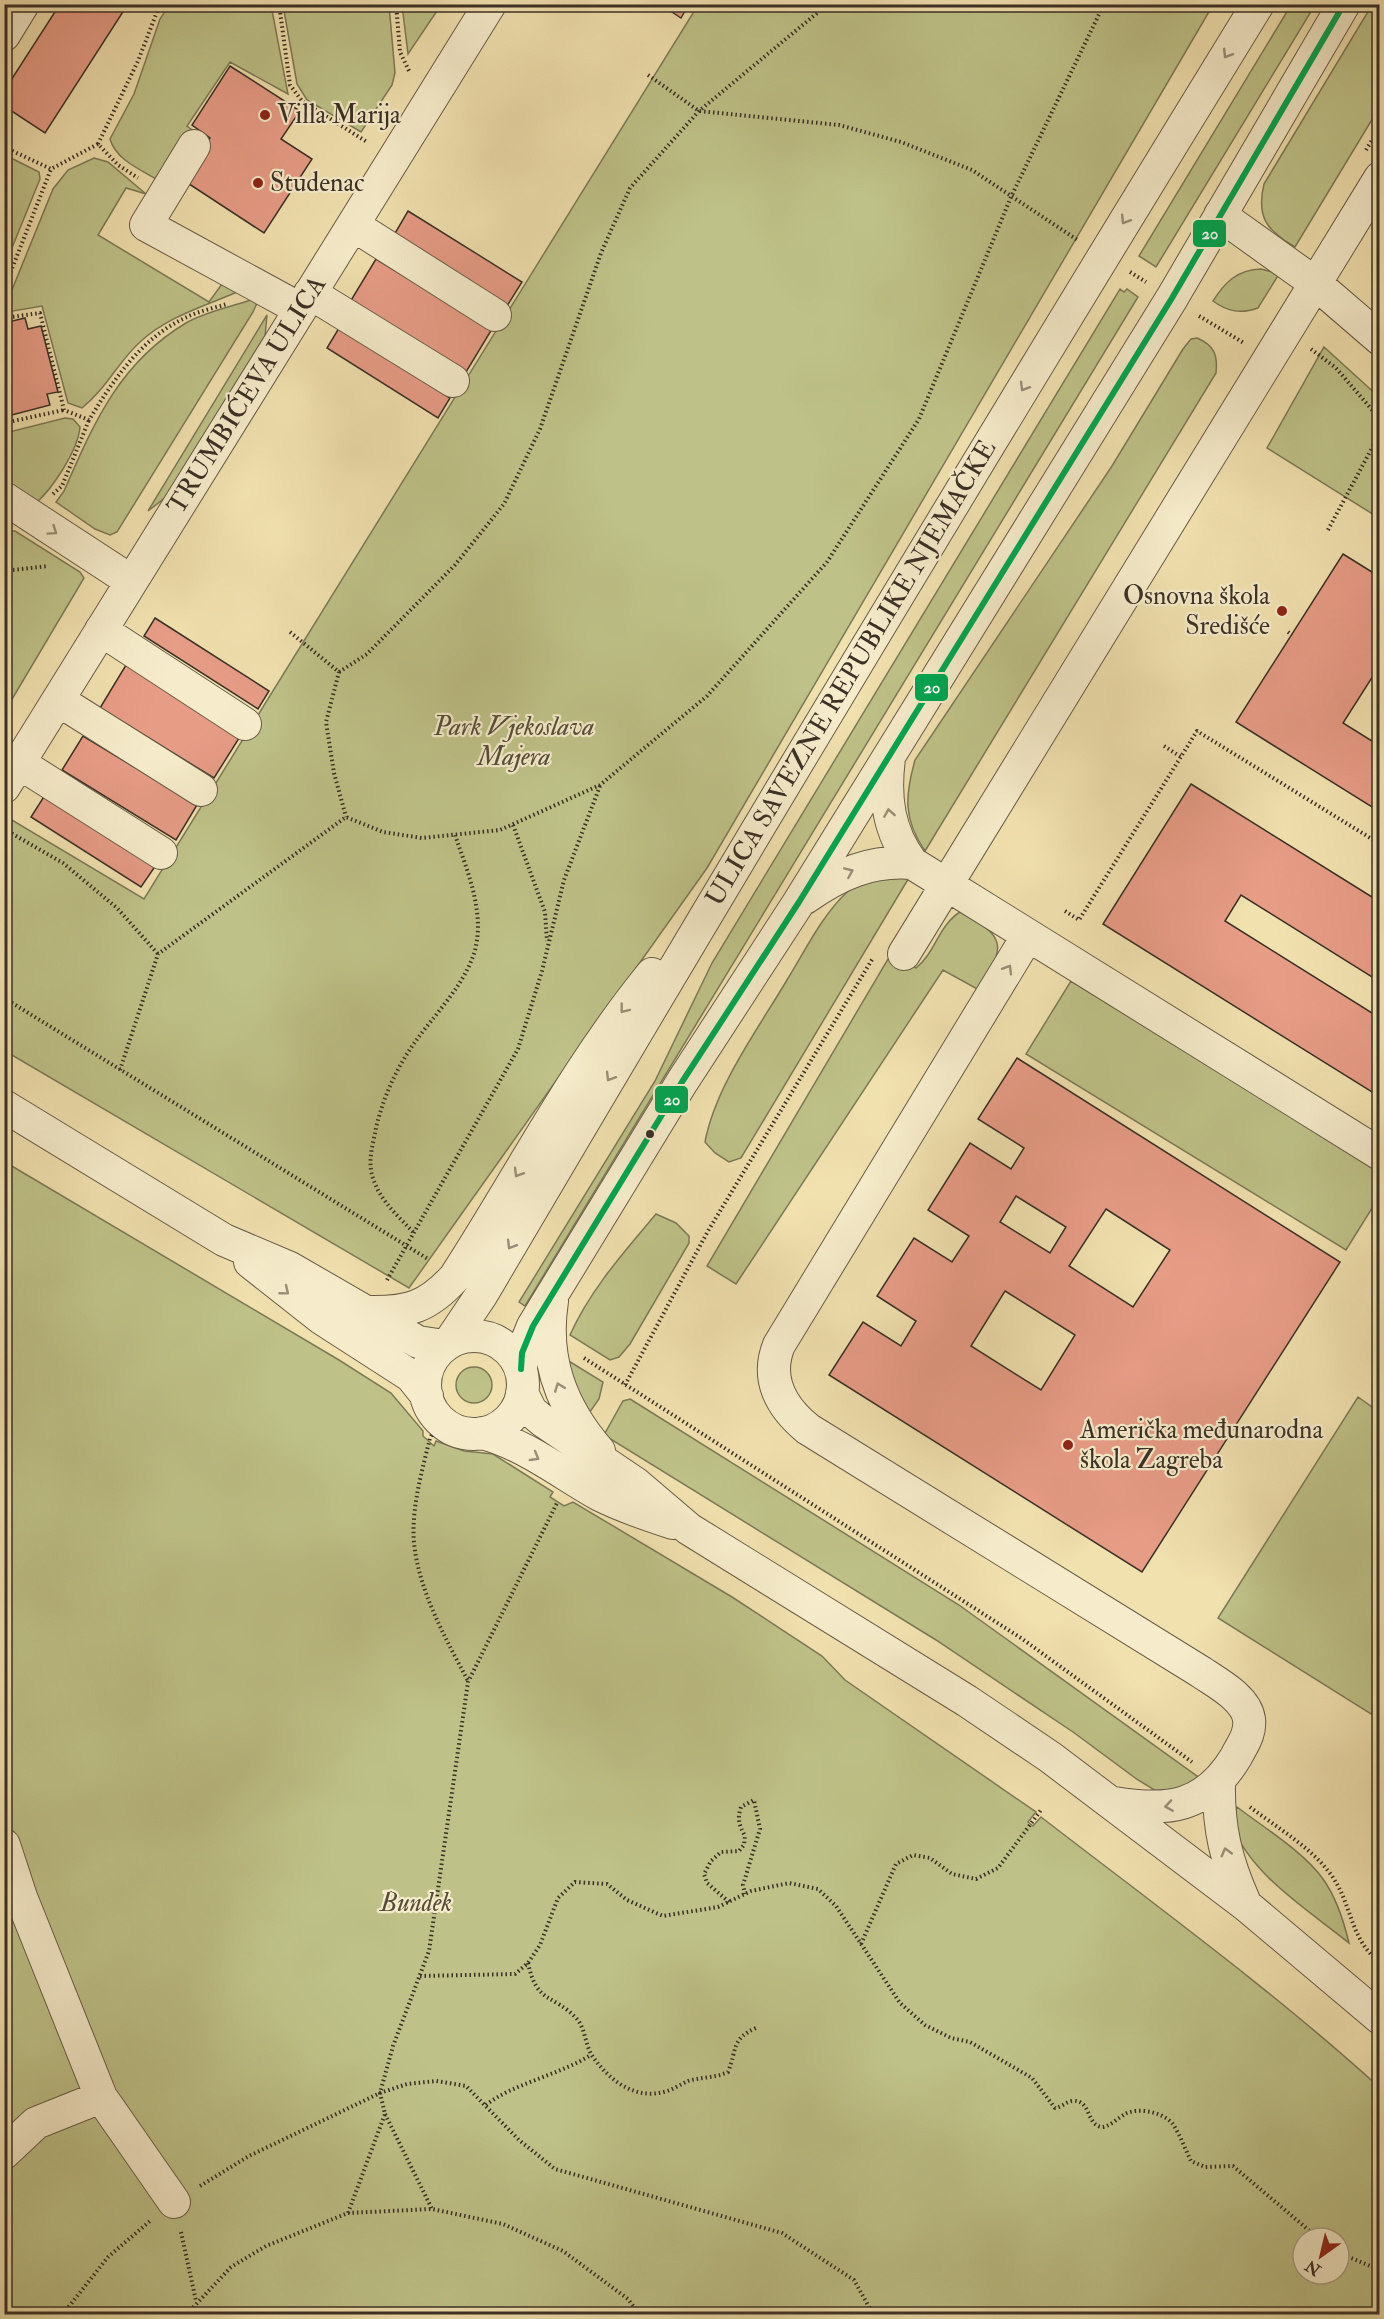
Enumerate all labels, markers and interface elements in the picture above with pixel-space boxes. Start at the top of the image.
one-way arrow [1222,48,1234,58]
place label: Villa Marija [277,99,401,131]
marker: Villa Marija [258,108,272,122]
place label: Studenac [270,167,365,199]
marker: Studenac [251,176,265,190]
one-way arrow [1120,214,1132,224]
line badge: 20 [1192,219,1227,248]
text: 20 [1202,224,1218,244]
street label: TRUMBIĆEVA ULICA [159,269,334,520]
one-way arrow [1019,381,1031,391]
street label: ULICA SAVEZNE REPUBLIKE NJEMAČKE [696,433,1003,912]
one-way arrow [46,524,57,535]
place label: Osnovna škola Središće [1123,580,1270,642]
marker: Osnovna škola Središće [1275,604,1289,618]
line badge: 20 [914,673,949,702]
text: 20 [924,678,940,698]
park label: Park Vjekoslava Majera [433,711,594,773]
one-way arrow [883,808,896,818]
one-way arrow [843,867,854,879]
one-way arrow [1000,965,1012,975]
one-way arrow [620,1003,631,1014]
one-way arrow [605,1071,617,1081]
line badge: 20 [654,1085,689,1114]
text: 20 [664,1090,680,1110]
unlabelled marker [644,1128,656,1140]
one-way arrow [514,1167,525,1177]
one-way arrow [506,1239,518,1249]
one-way arrow [278,1284,289,1295]
one-way arrow [553,1382,566,1393]
place label: Američka međunarodna škola Zagreba [1079,1414,1323,1476]
marker: Američka međunarodna škola Zagreba [1061,1438,1075,1452]
one-way arrow [529,1449,539,1461]
one-way arrow [1165,1800,1174,1812]
one-way arrow [1221,1847,1233,1858]
park label: Bundek [378,1887,452,1919]
north arrow [1291,2226,1351,2286]
text: N [1301,2255,1326,2280]

